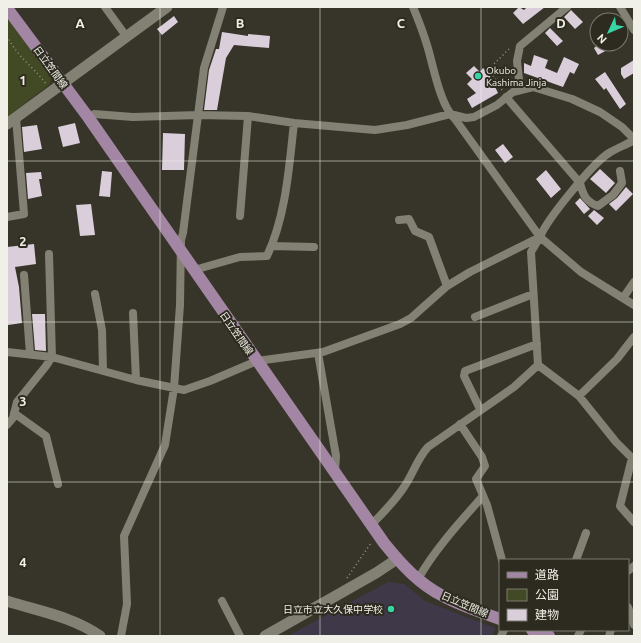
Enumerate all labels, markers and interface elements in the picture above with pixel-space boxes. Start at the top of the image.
north arrow [589,12,629,52]
text: A [75,16,85,30]
text: B [236,16,245,30]
text: C [397,16,406,30]
text: D [556,16,566,30]
text: N [595,32,609,46]
street label: 日立笠間線 [31,44,70,91]
place label: Okubo Kashima Jinja [486,65,546,88]
marker: Okubo Kashima Jinja [473,71,483,81]
text: 1 [19,73,27,87]
text: 2 [19,234,27,248]
street label: 日立笠間線 [218,310,255,357]
text: 3 [19,394,27,408]
text: 4 [19,555,27,569]
legend [499,559,629,631]
text: 道路 [535,568,559,581]
text: 公園 [535,588,559,601]
street label: 日立笠間線 [440,590,490,619]
place label: 日立市立大久保中学校 [283,604,383,615]
marker: 日立市立大久保中学校 [386,604,396,614]
text: 建物 [535,608,559,621]

